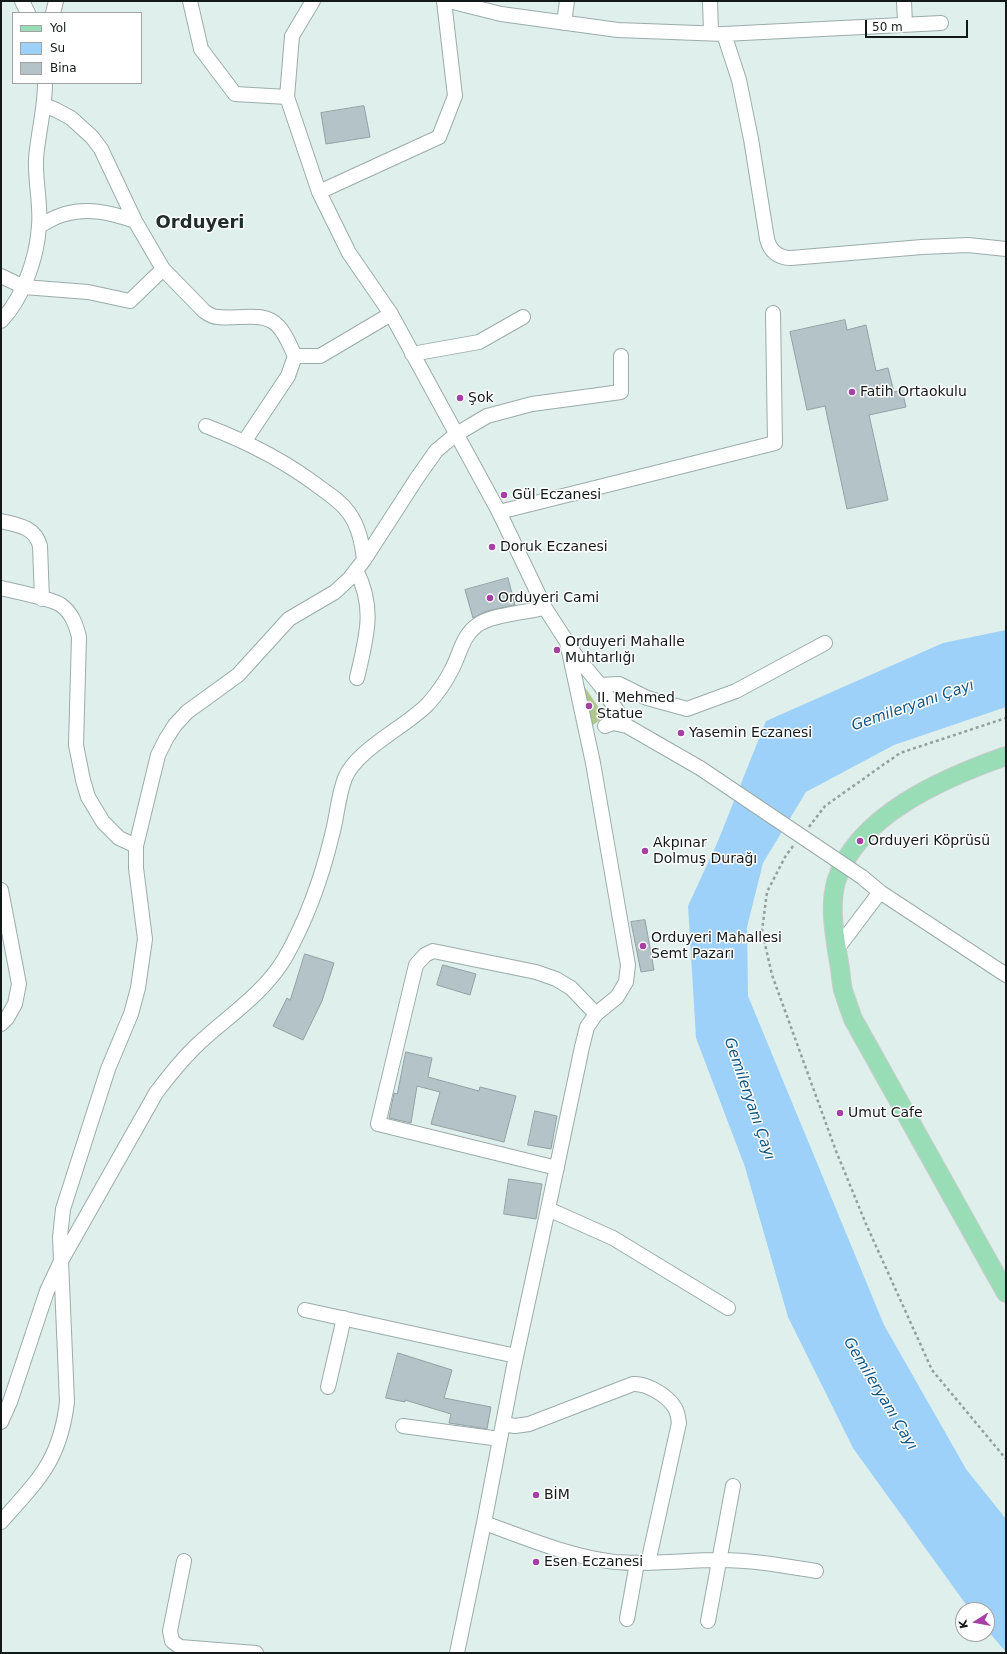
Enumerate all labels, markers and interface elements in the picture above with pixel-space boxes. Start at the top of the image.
legend [12,12,142,84]
scale bar [867,12,970,38]
text: 50 m [872,20,903,34]
text: Yol [50,21,66,35]
text: Su [50,41,65,55]
text: Bina [50,61,77,75]
district label: Orduyeri [156,212,244,234]
place label: Fatih Ortaokulu [860,384,967,400]
marker: Fatih Ortaokulu [847,387,857,397]
place label: Şok [468,390,494,406]
marker: Şok [455,393,465,403]
place label: Gül Eczanesi [512,487,601,503]
marker: Gül Eczanesi [499,490,509,500]
place label: Doruk Eczanesi [500,539,608,555]
marker: Doruk Eczanesi [487,542,497,552]
place label: Orduyeri Cami [498,590,599,606]
marker: Orduyeri Cami [485,593,495,603]
place label: Orduyeri Mahalle Muhtarlığı [565,634,685,666]
marker: Orduyeri Mahalle Muhtarlığı [552,645,562,655]
water label: Gemileryanı Çayı [849,677,977,735]
place label: II. Mehmed Statue [597,690,675,722]
marker: II. Mehmed Statue [584,701,594,711]
place label: Yasemin Eczanesi [689,725,812,741]
marker: Yasemin Eczanesi [676,728,686,738]
place label: Orduyeri Köprüsü [868,833,990,849]
place label: Akpınar Dolmuş Durağı [653,835,757,868]
marker: Orduyeri Köprüsü [855,836,865,846]
marker: Akpınar Dolmuş Durağı [640,846,650,856]
place label: Orduyeri Mahallesi Semt Pazarı [651,930,782,962]
marker: Orduyeri Mahallesi Semt Pazarı [638,941,648,951]
water label: Gemileryanı Çayı [720,1035,778,1163]
place label: Umut Cafe [848,1105,923,1121]
marker: Umut Cafe [835,1108,845,1118]
water label: Gemileryanı Çayı [839,1334,921,1454]
place label: BİM [544,1487,570,1503]
marker: BİM [531,1490,541,1500]
place label: Esen Eczanesi [544,1554,643,1570]
marker: Esen Eczanesi [531,1557,541,1567]
north arrow [955,1602,995,1642]
text: K [957,1619,971,1630]

